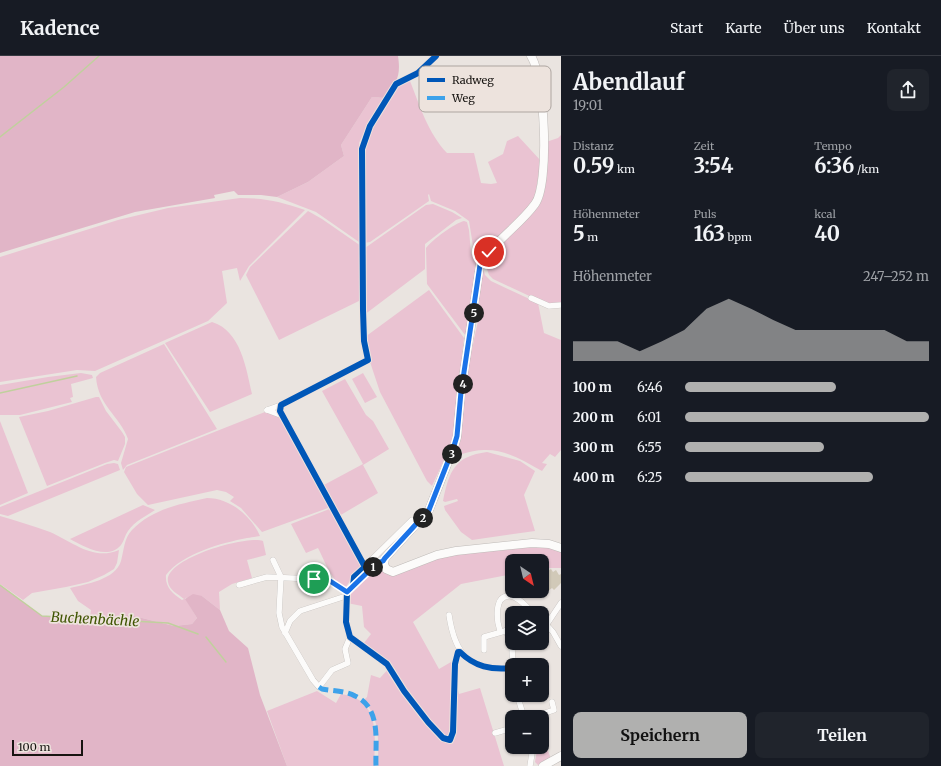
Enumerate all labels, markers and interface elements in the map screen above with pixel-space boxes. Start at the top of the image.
text: Kadence [20,16,100,40]
text: Start [670,19,703,37]
text: Karte [725,19,762,37]
text: Über uns [784,19,845,37]
text: Kontakt [867,19,921,37]
legend [419,66,551,112]
text: Abendlauf [573,68,685,96]
button: share [887,69,929,111]
text: Radweg [452,73,494,87]
text: Weg [451,91,475,105]
text: 19:01 [573,97,603,114]
text: Distanz [573,139,614,153]
text: Zeit [694,139,714,153]
text: Tempo [814,139,852,153]
text: 0.59 [573,153,614,178]
text: 3:54 [694,153,733,178]
text: 6:36 [814,153,854,178]
text: km [614,162,635,176]
text: /km [854,162,879,176]
text: Höhenmeter [573,207,640,221]
text: Puls [694,207,716,221]
text: kcal [814,207,836,221]
text: 5 [573,221,585,246]
text: 163 [694,221,725,246]
text: 40 [814,221,840,246]
text: m [585,230,598,244]
text: bpm [725,230,752,244]
pin [472,235,506,269]
icon: check [478,241,500,263]
text: Höhenmeter [573,268,652,285]
text: 247–252 m [863,268,929,285]
pin: 5 [464,303,484,323]
text: 5 [471,306,477,320]
pin: 4 [453,374,473,394]
text: 4 [460,377,467,391]
text: 100 m [573,379,612,396]
text: 6:46 [637,379,663,396]
text: 200 m [573,409,614,426]
text: 6:01 [637,409,661,426]
text: 300 m [573,439,614,456]
text: 6:55 [637,439,662,456]
pin: 3 [442,444,462,464]
text: 3 [449,447,455,461]
text: 400 m [573,469,615,486]
text: 6:25 [637,469,662,486]
pin: 2 [413,508,433,528]
text: 2 [420,511,426,525]
north arrow [505,554,549,598]
map controls [505,554,549,754]
pin: 1 [363,557,383,577]
text: 1 [370,560,376,574]
pin [297,562,331,596]
icon: arrive [303,568,325,590]
button: layers [505,606,549,650]
water label: Buchenbächle [50,608,140,630]
button: + [505,658,549,702]
button: − [505,710,549,754]
button: Speichern [573,712,747,758]
button: Teilen [755,712,929,758]
scale bar [12,738,83,757]
text: 100 m [18,740,50,754]

